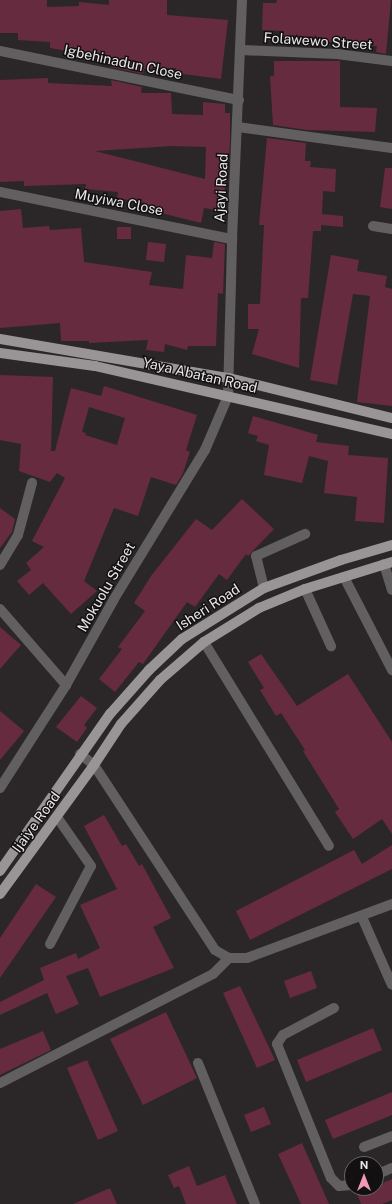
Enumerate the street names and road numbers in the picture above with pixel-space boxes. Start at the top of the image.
street label: Folawewo Street [263,29,373,53]
street label: Igbehinadun Close [62,41,184,83]
street label: Ajayi Road [211,153,231,223]
street label: Muyiwa Close [73,185,165,219]
street label: Yaya Abatan Road [141,354,259,396]
street label: Mokuolu Street [74,539,138,635]
street label: Isheri Road [173,580,243,634]
street label: Ijaiye Road [8,788,64,856]

